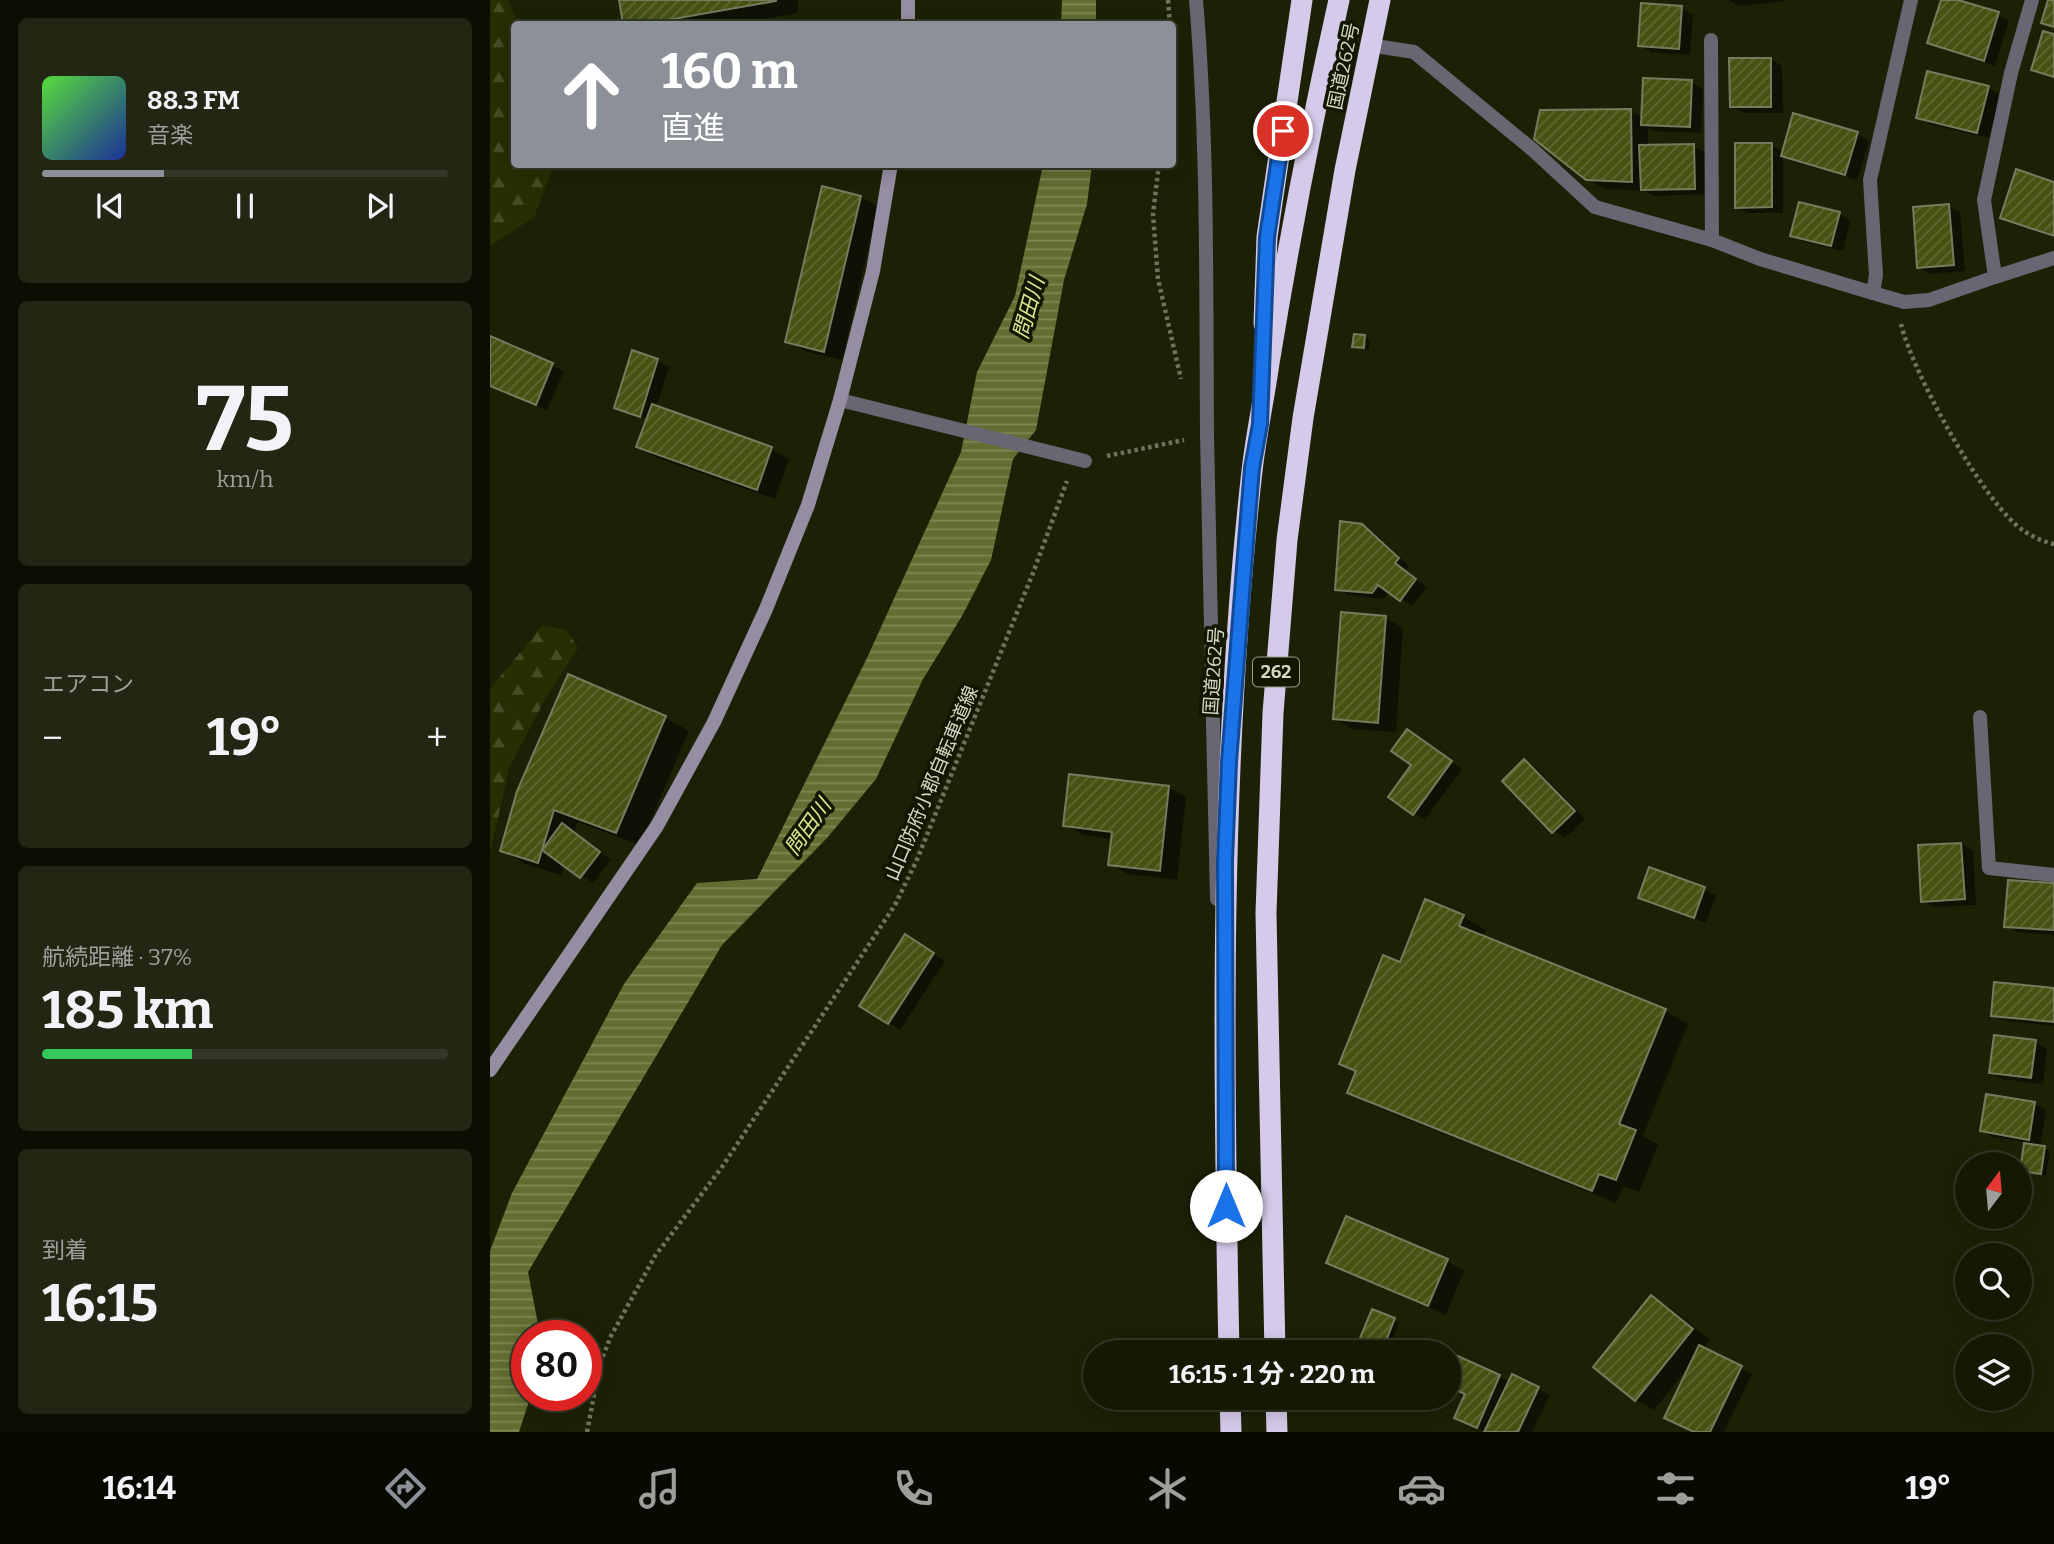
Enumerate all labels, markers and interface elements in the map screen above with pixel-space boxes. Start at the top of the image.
street label: 国道262号 [1323,20,1364,112]
text: 160 m [661,42,798,101]
icon: ahead [546,49,637,140]
text: 88.3 FM [147,85,240,116]
pin [1253,101,1313,161]
text: 直進 [661,109,725,147]
icon: arrive [1264,112,1302,150]
text: 音楽 [147,121,193,149]
icon: previous [91,187,129,225]
icon: pause [226,187,264,225]
icon: next [361,187,399,225]
water label: 問田川 [1008,272,1051,342]
text: 75 [196,365,294,474]
text: km/h [217,465,273,493]
street label: 国道262号 [1199,626,1228,716]
road number: 262 [1253,658,1299,686]
text: エアコン [42,670,134,698]
street label: 山口防府小郡自転車道線 [880,683,983,884]
text: 19° [207,706,282,769]
text: − [42,715,63,761]
text: + [426,715,448,761]
water label: 問田川 [779,792,838,860]
text: 航続距離 · 37% [42,943,192,971]
text: 185 km [42,979,213,1042]
north arrow [1955,1152,2032,1228]
map controls [1955,1152,2032,1411]
position arrow [1189,1169,1263,1243]
text: 到着 [42,1236,88,1264]
button: search [1955,1243,2032,1320]
text: 16:15 [42,1272,158,1335]
speed limit sign: 80 [511,1320,602,1411]
button: layers [1955,1334,2032,1411]
text: 16:15 · 1 分 · 220 m [1169,1359,1375,1390]
icon: directions [381,1464,430,1513]
icon: music [635,1464,684,1513]
icon: phone [889,1464,938,1513]
icon: climate [1143,1464,1192,1513]
icon: car [1397,1464,1446,1513]
icon: filters [1651,1464,1700,1513]
text: 16:14 [102,1469,176,1507]
text: 19° [1905,1469,1951,1507]

